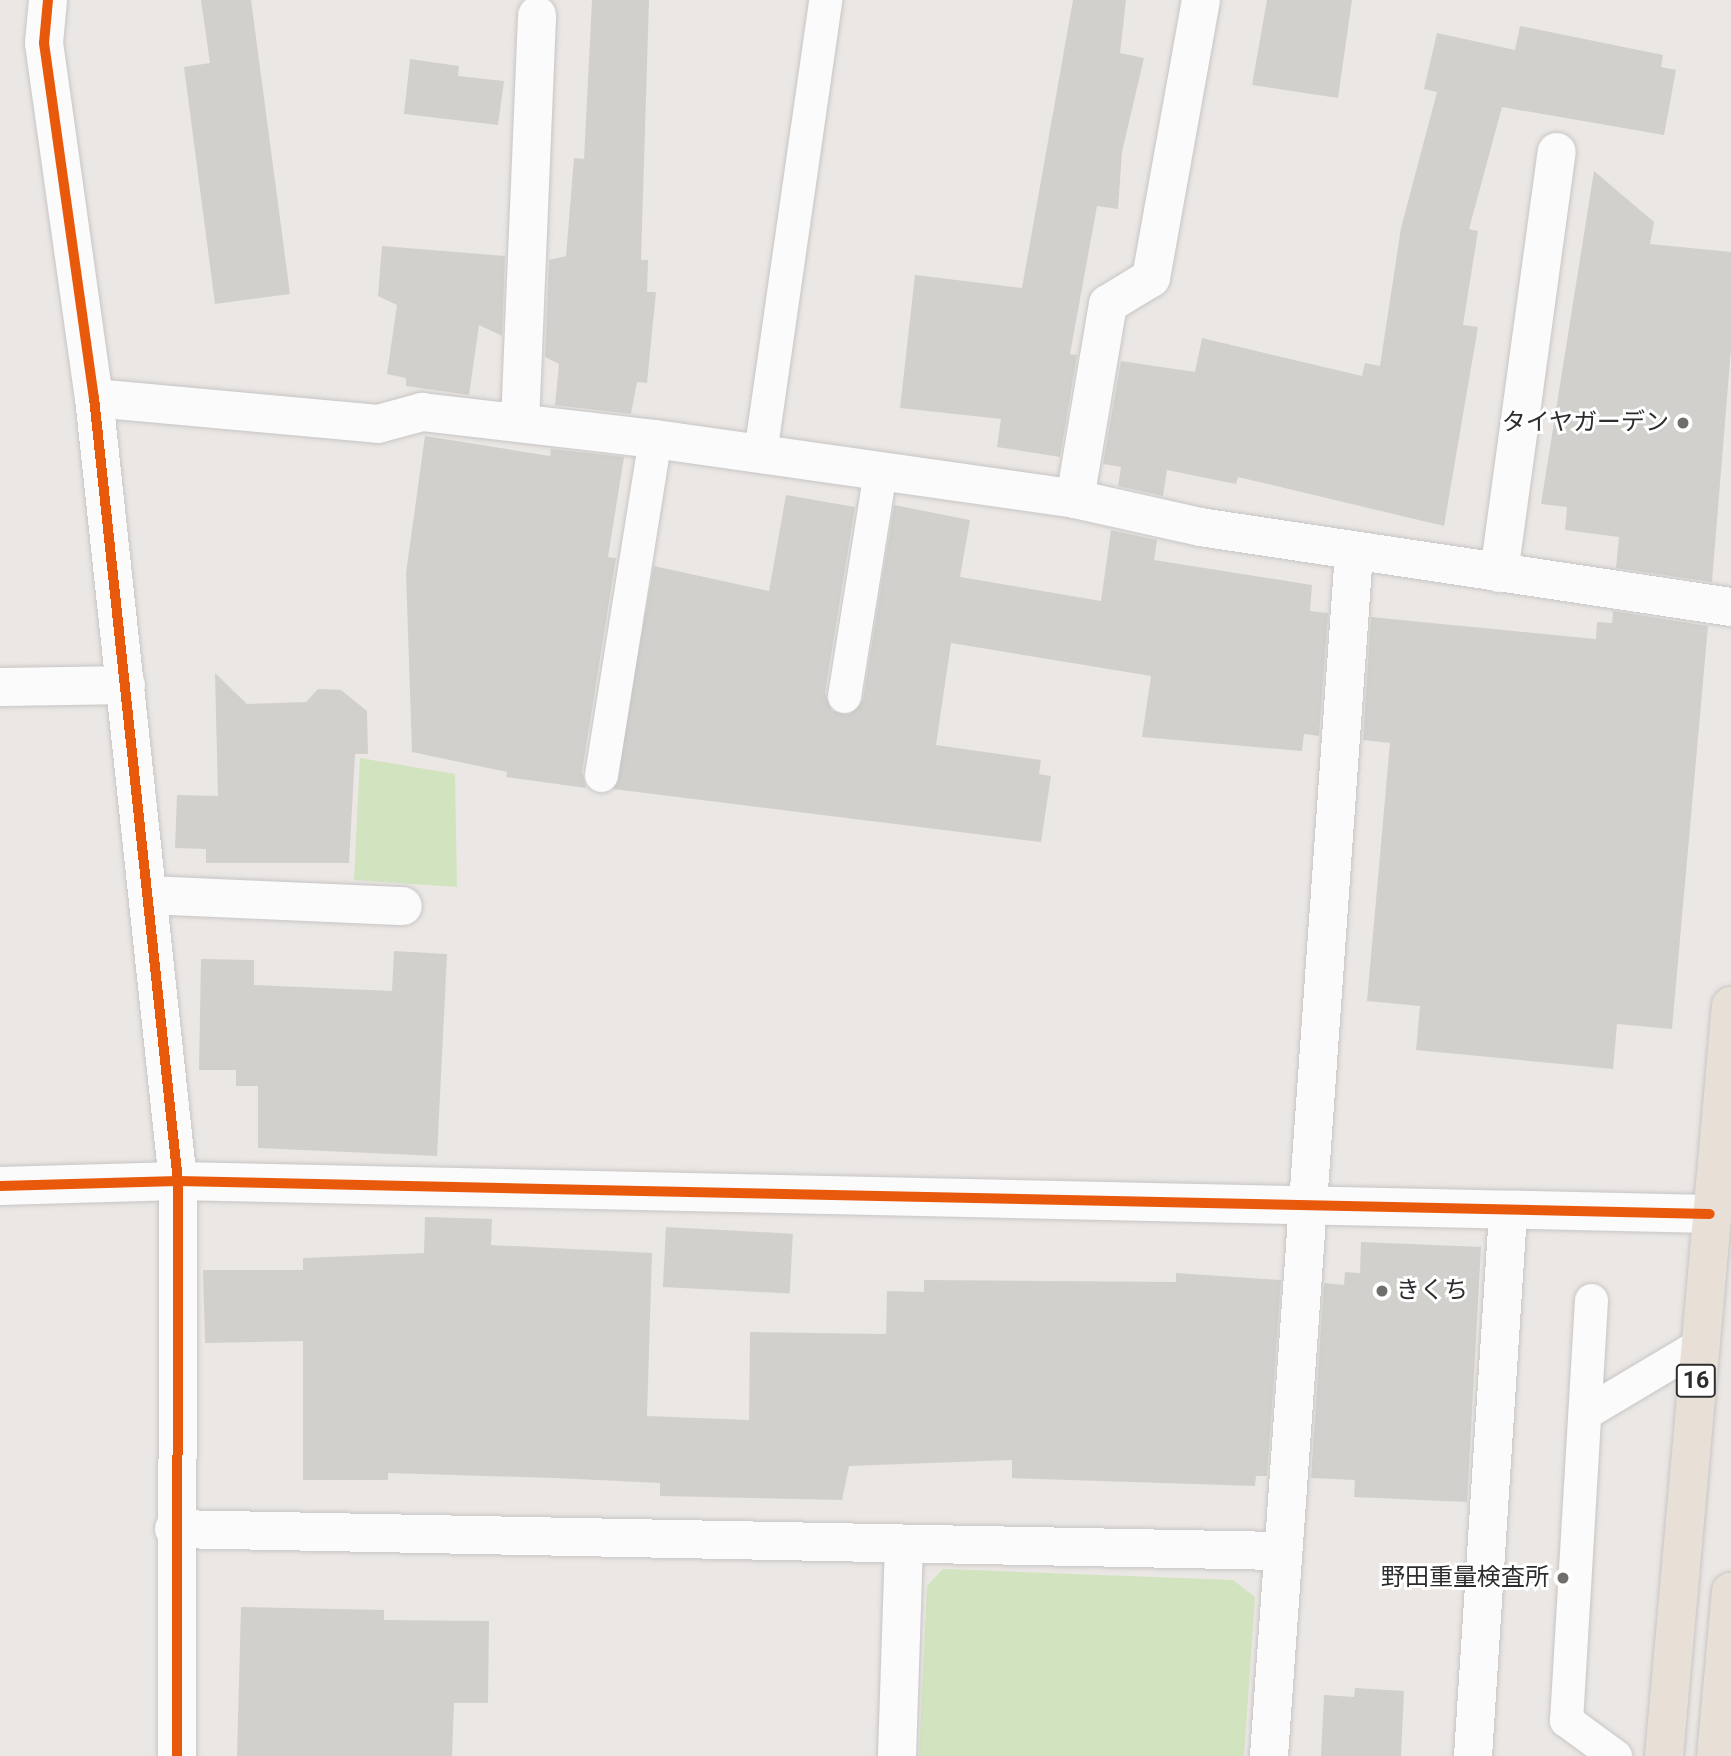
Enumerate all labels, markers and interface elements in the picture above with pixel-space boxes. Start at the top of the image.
place label: タイヤガーデン [1501,409,1669,437]
marker: タイヤガーデン [1675,415,1691,431]
place label: きくち [1396,1277,1468,1305]
marker: きくち [1374,1283,1390,1299]
road number: 16 [1675,1362,1717,1400]
place label: 野田重量検査所 [1381,1564,1549,1592]
marker: 野田重量検査所 [1555,1570,1571,1586]

